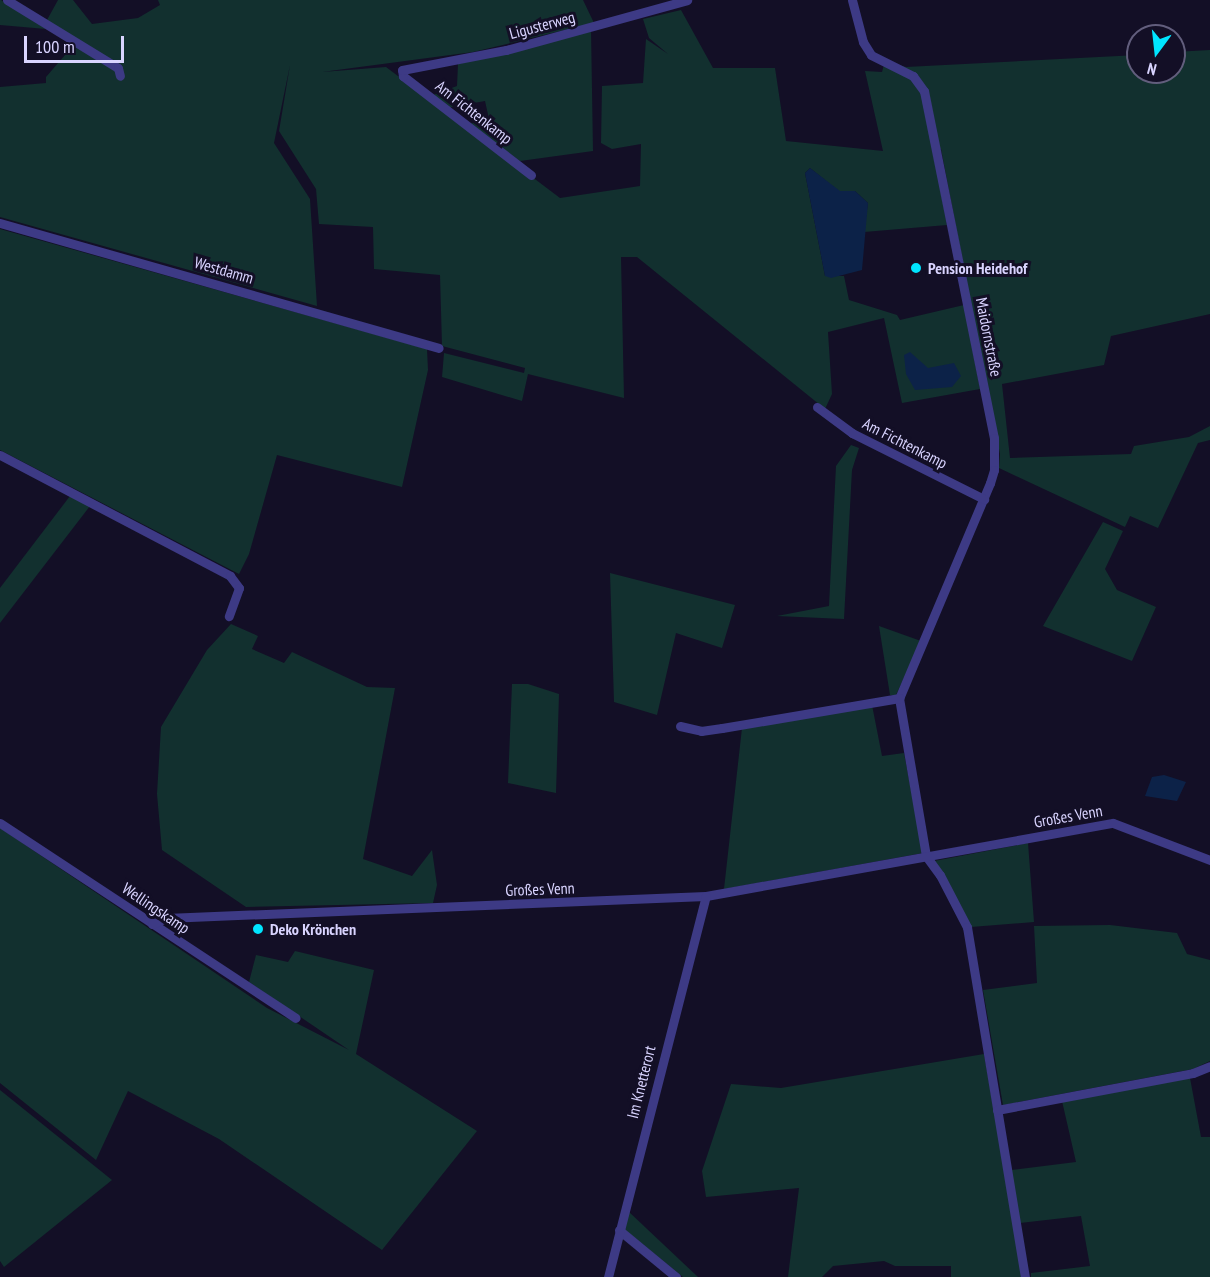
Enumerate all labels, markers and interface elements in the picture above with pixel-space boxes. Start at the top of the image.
street label: Ligusterweg [507,7,577,43]
scale bar [27,24,128,62]
north arrow [1126,24,1186,84]
text: 100 m [35,35,75,58]
text: N [1145,59,1159,80]
street label: Am Fichtenkamp [432,76,516,148]
street label: Westdamm [192,252,256,288]
place label: Pension Heidehof [928,258,1027,278]
marker: Pension Heidehof [909,261,923,275]
street label: Maidornstraße [972,296,1006,378]
street label: Am Fichtenkamp [860,414,950,472]
street label: Großes Venn [1032,800,1104,832]
street label: Großes Venn [505,878,575,900]
street label: Wellingskamp [119,879,193,937]
place label: Deko Krönchen [270,919,356,939]
marker: Deko Krönchen [251,922,265,936]
street label: Im Knetterort [623,1044,659,1120]

